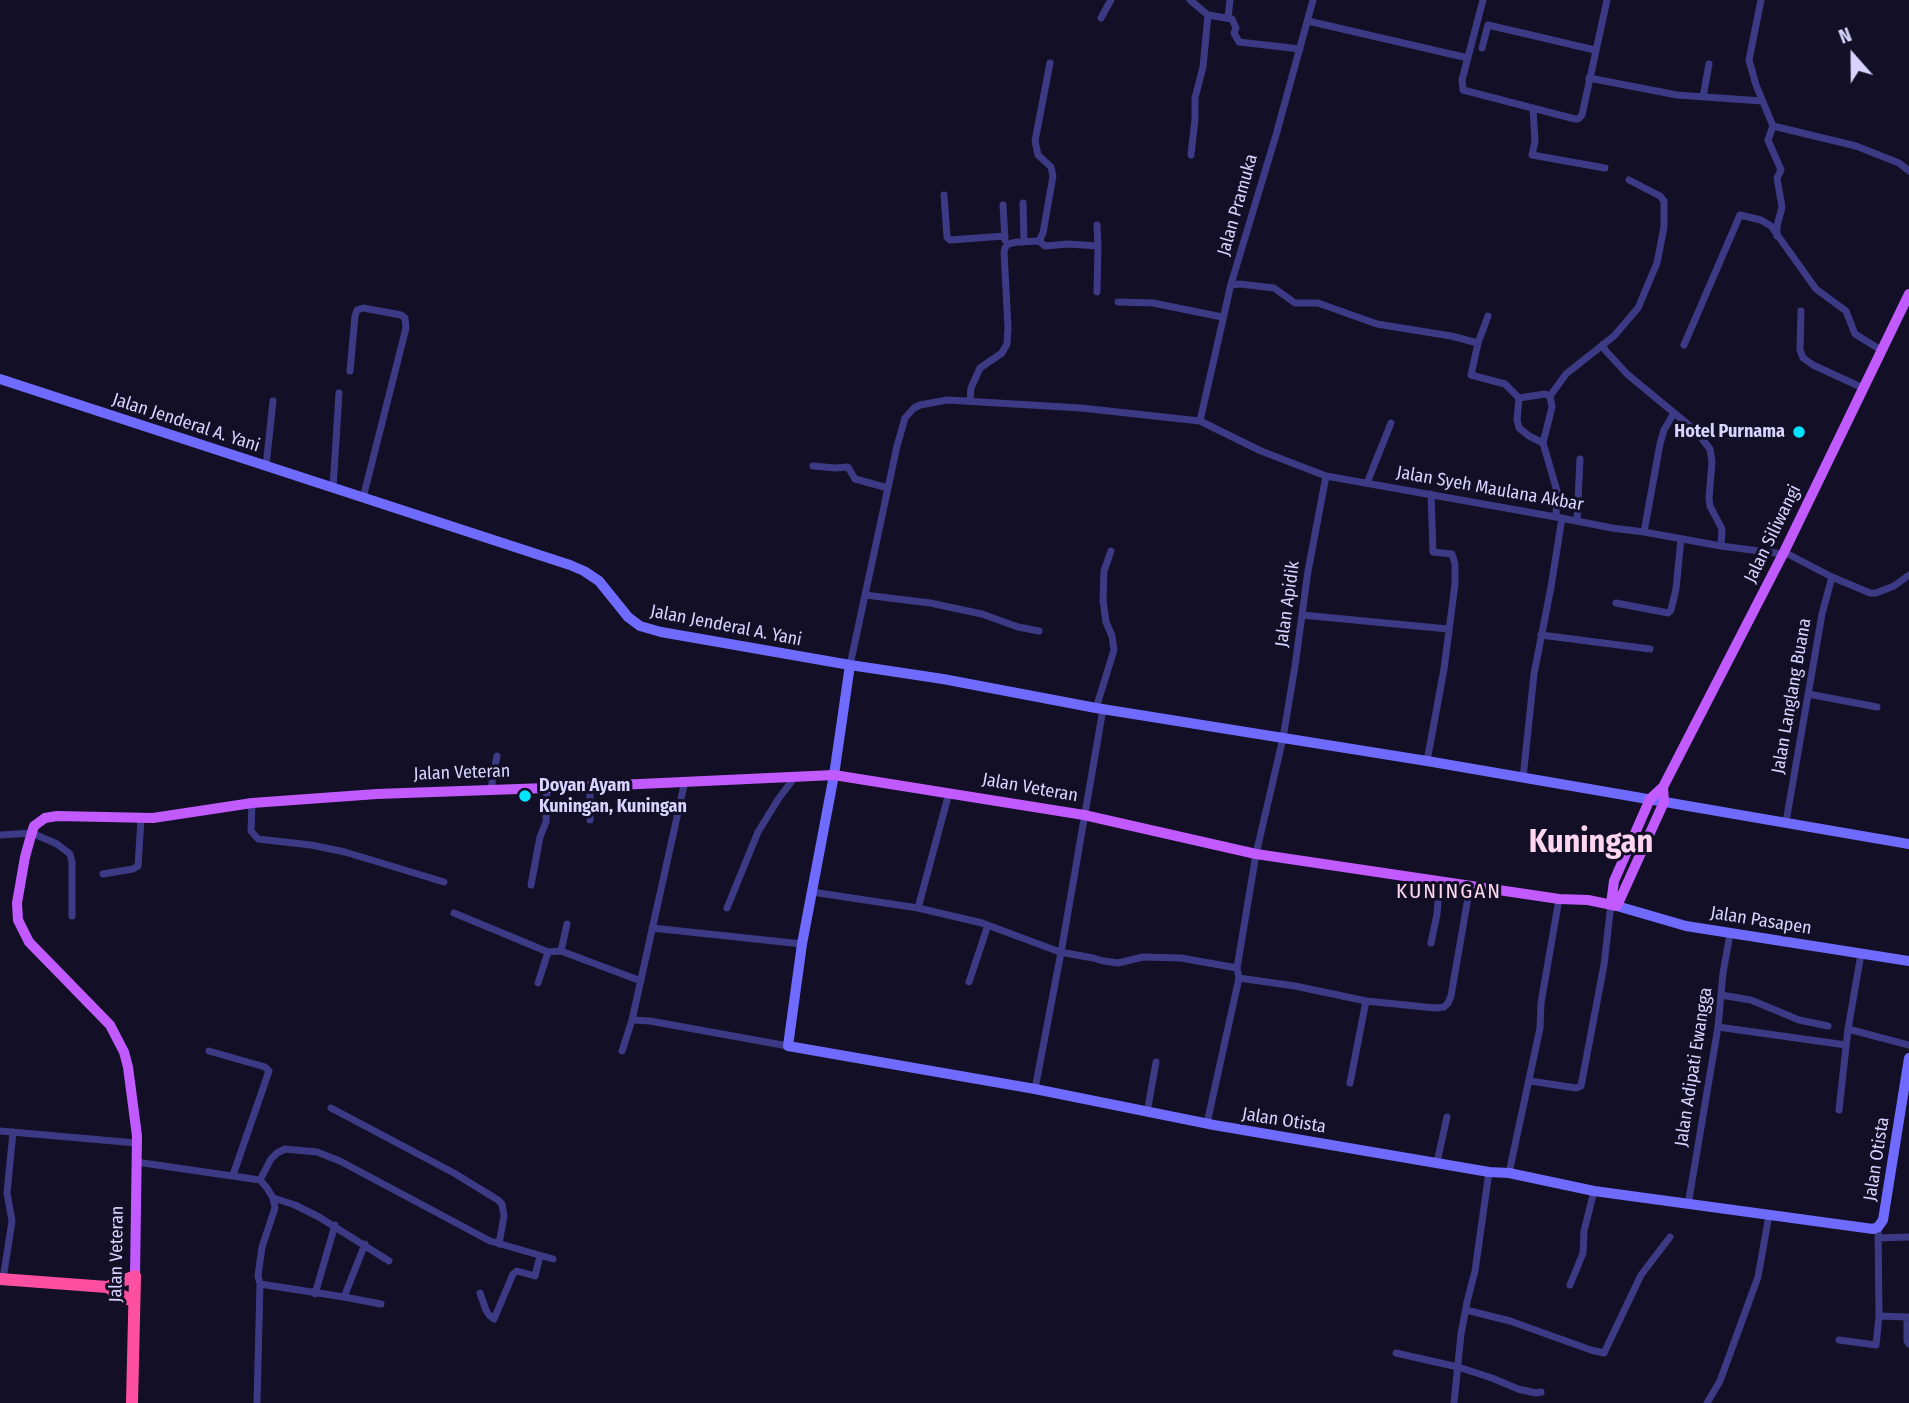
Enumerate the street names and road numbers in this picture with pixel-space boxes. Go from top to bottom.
street label: Jalan Pramuka [1213,152,1263,258]
street label: Jalan Jenderal A. Yani [109,389,263,457]
street label: Jalan Syeh Maulana Akbar [1395,462,1585,516]
street label: Jalan Siliwangi [1740,481,1806,587]
street label: Jalan Apidik [1271,559,1305,649]
street label: Jalan Jenderal A. Yani [648,601,804,651]
street label: Jalan Langlang Buana [1768,617,1816,775]
street label: Jalan Veteran [413,761,511,785]
street label: Jalan Veteran [980,769,1080,807]
street label: Jalan Pasapen [1709,902,1813,940]
street label: Jalan Adipati Ewangga [1671,986,1717,1148]
street label: Jalan Otista [1240,1104,1328,1138]
street label: Jalan Otista [1860,1115,1894,1203]
street label: Jalan Veteran [105,1205,129,1303]

